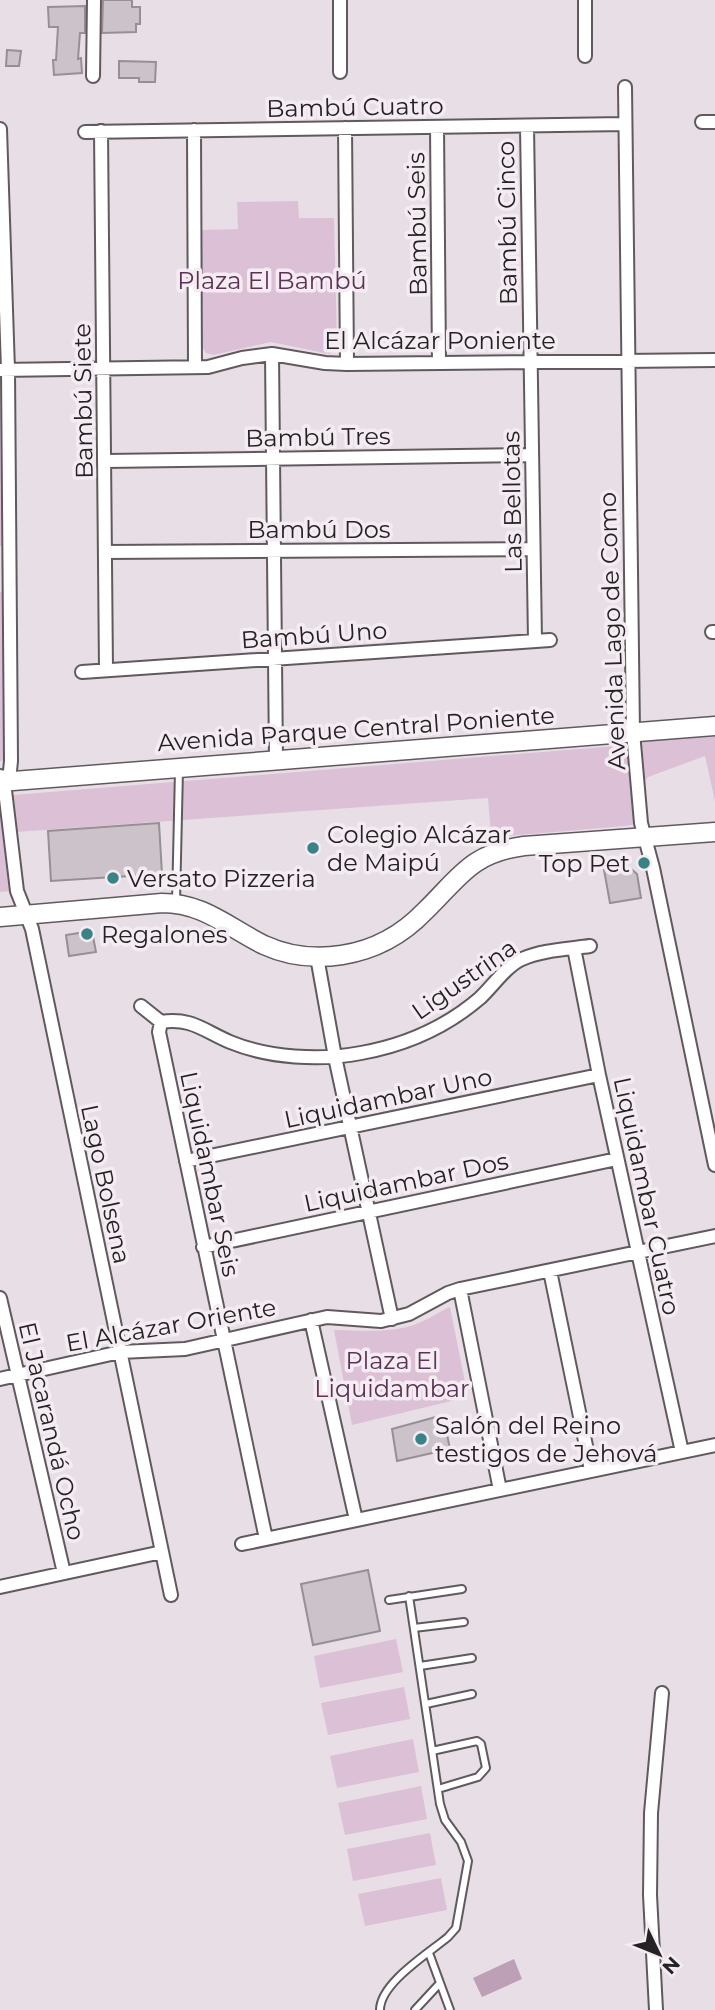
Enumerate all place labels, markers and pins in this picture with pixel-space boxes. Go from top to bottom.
place label: Colegio Alcázar de Maipú [327,820,511,877]
marker: Colegio Alcázar de Maipú [305,840,321,856]
place label: Top Pet [539,849,630,878]
marker: Top Pet [636,855,652,871]
place label: Versato Pizzeria [127,864,316,893]
marker: Versato Pizzeria [105,870,121,886]
place label: Regalones [101,920,227,949]
marker: Regalones [79,926,95,942]
place label: Salón del Reino testigos de Jehová [435,1411,657,1468]
marker: Salón del Reino testigos de Jehová [413,1431,429,1447]

